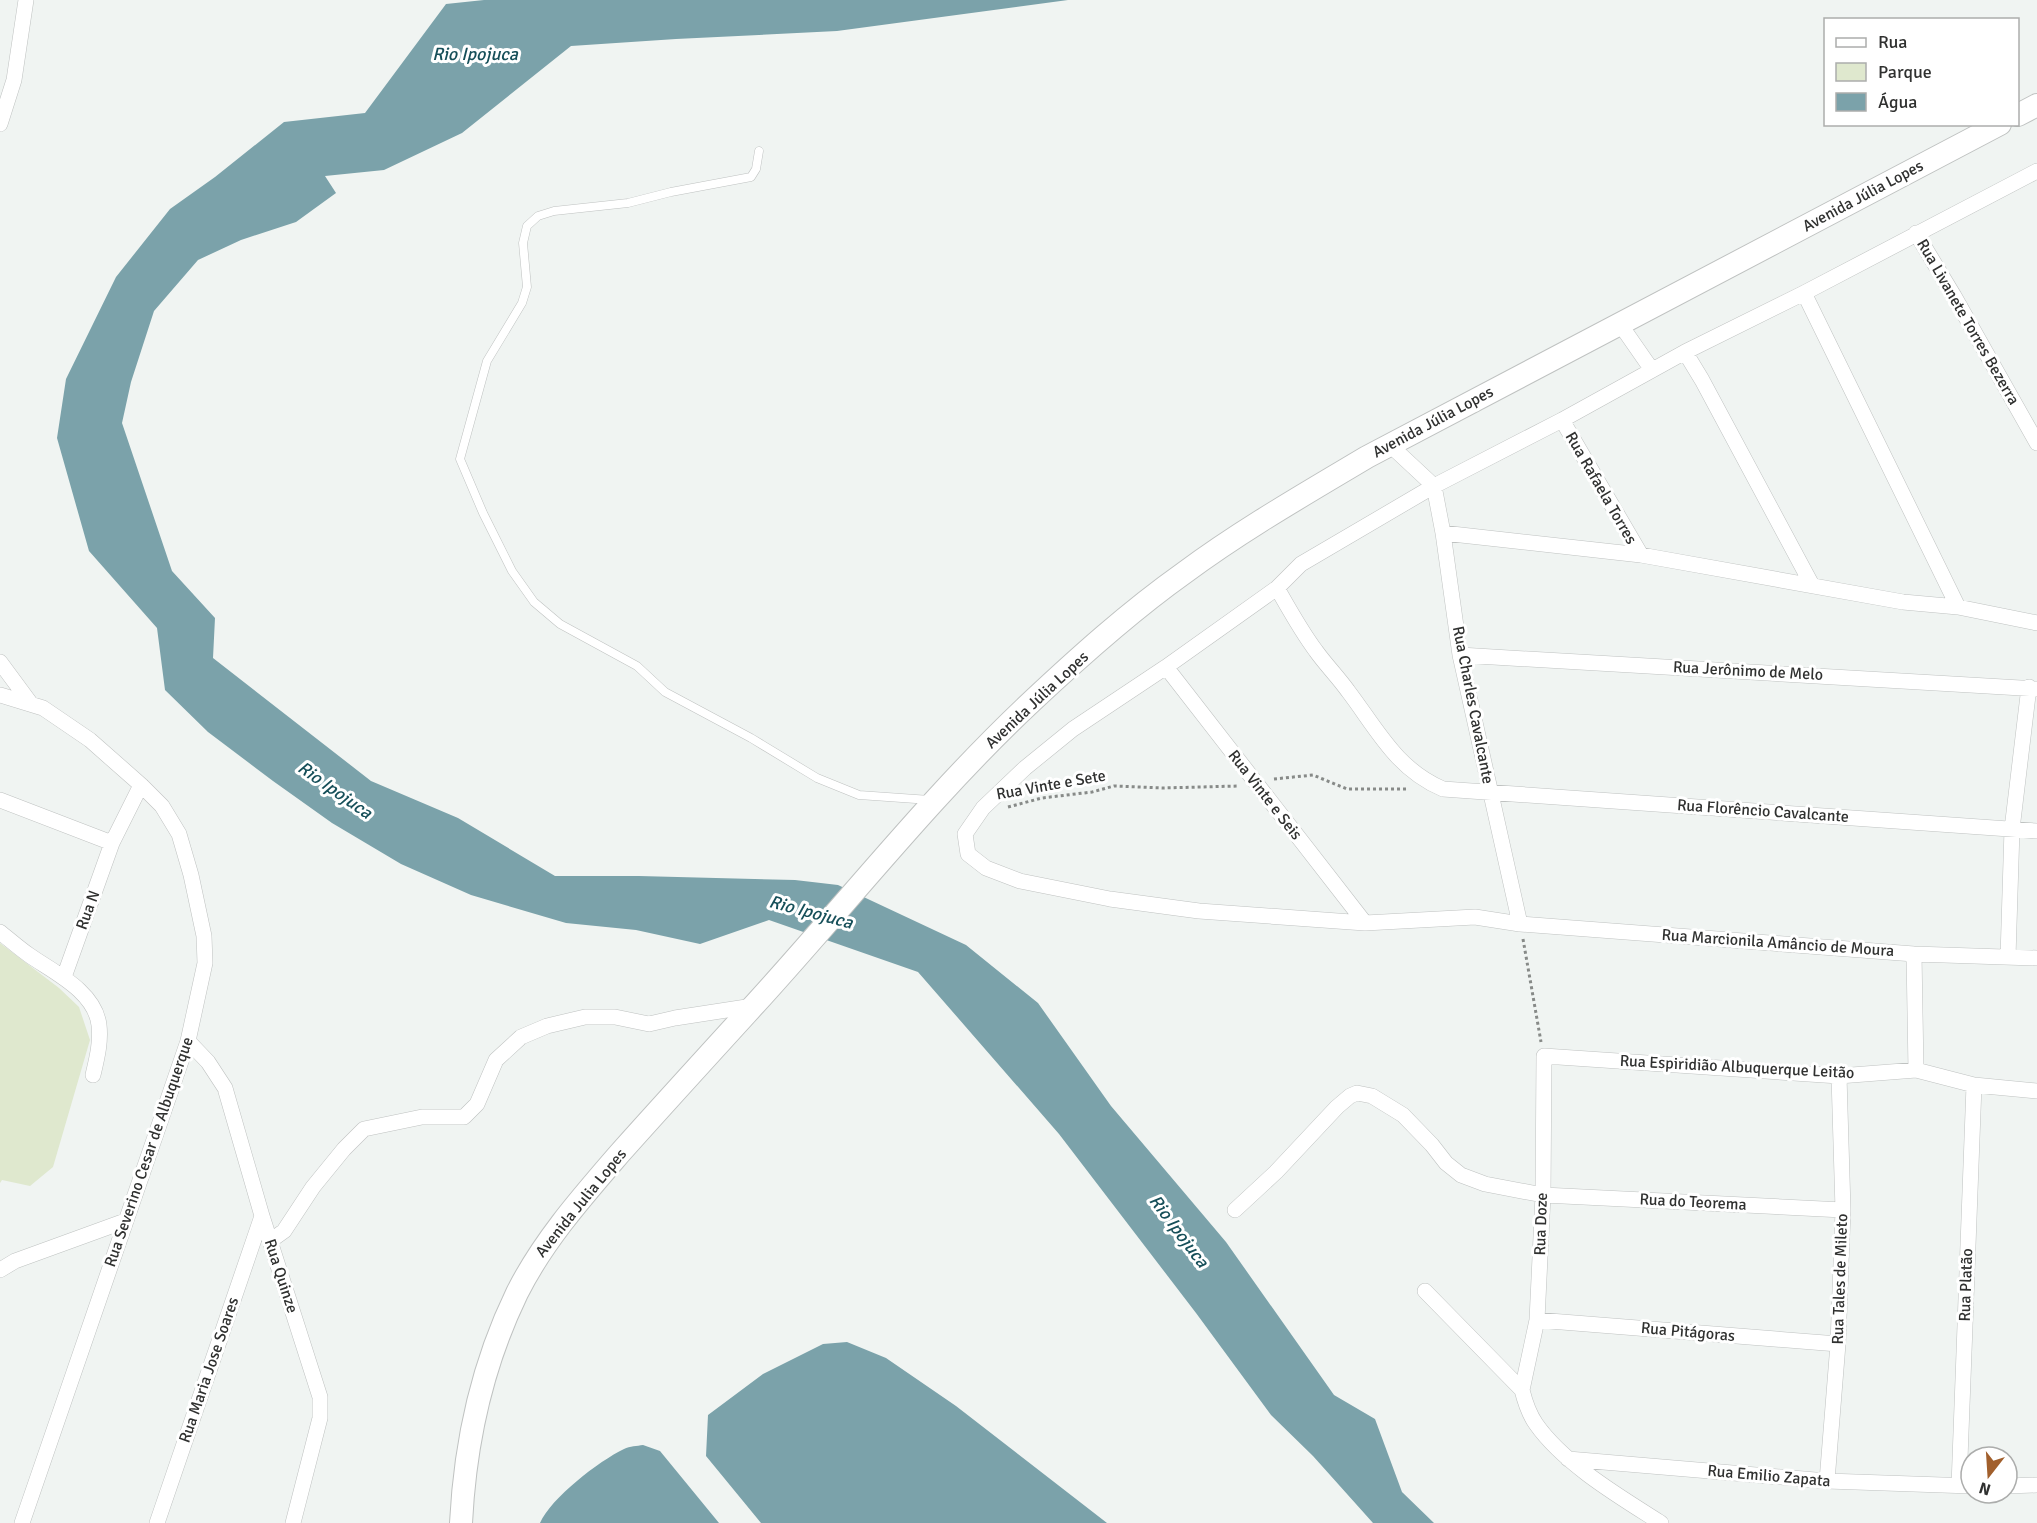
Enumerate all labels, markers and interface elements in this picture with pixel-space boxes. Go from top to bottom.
legend [1824,18,2019,126]
text: Rua [1878,31,1907,53]
water label: Rio Ipojuca [432,43,519,65]
text: Parque [1878,61,1932,83]
text: Água [1878,91,1917,113]
street label: Avenida Júlia Lopes [1799,156,1927,236]
street label: Rua Livanete Torres Bezerra [1912,236,2024,408]
street label: Avenida Júlia Lopes [1369,382,1497,462]
street label: Rua Rafaela Torres [1561,428,1641,548]
street label: Rua Charles Cavalcante [1448,624,1498,786]
street label: Avenida Júlia Lopes [981,647,1093,753]
street label: Rua Jerônimo de Melo [1672,657,1824,685]
street label: Rua Vinte e Seis [1224,746,1306,844]
water label: Rio Ipojuca [294,756,377,824]
street label: Rua Vinte e Sete [995,766,1107,804]
street label: Rua Florêncio Cavalcante [1676,795,1850,827]
street label: Rua N [72,888,104,932]
water label: Rio Ipojuca [767,890,856,934]
street label: Rua Marcionila Amâncio de Moura [1661,925,1895,961]
street label: Rua Severino Cesar de Albuquerque [100,1034,198,1270]
street label: Rua Espiridião Albuquerque Leitão [1619,1051,1855,1083]
street label: Avenida Julia Lopes [531,1145,631,1261]
street label: Rua do Teorema [1639,1189,1747,1215]
water label: Rio Ipojuca [1144,1190,1214,1273]
street label: Rua Doze [1530,1192,1552,1256]
street label: Rua Tales de Mileto [1828,1213,1852,1345]
street label: Rua Quinze [260,1236,302,1316]
street label: Rua Platão [1955,1248,1977,1322]
street label: Rua Maria Jose Soares [175,1295,243,1445]
street label: Rua Pitágoras [1640,1318,1736,1346]
north arrow [1959,1445,2019,1505]
street label: Rua Emilio Zapata [1707,1461,1831,1491]
text: N [1977,1477,1993,1500]

